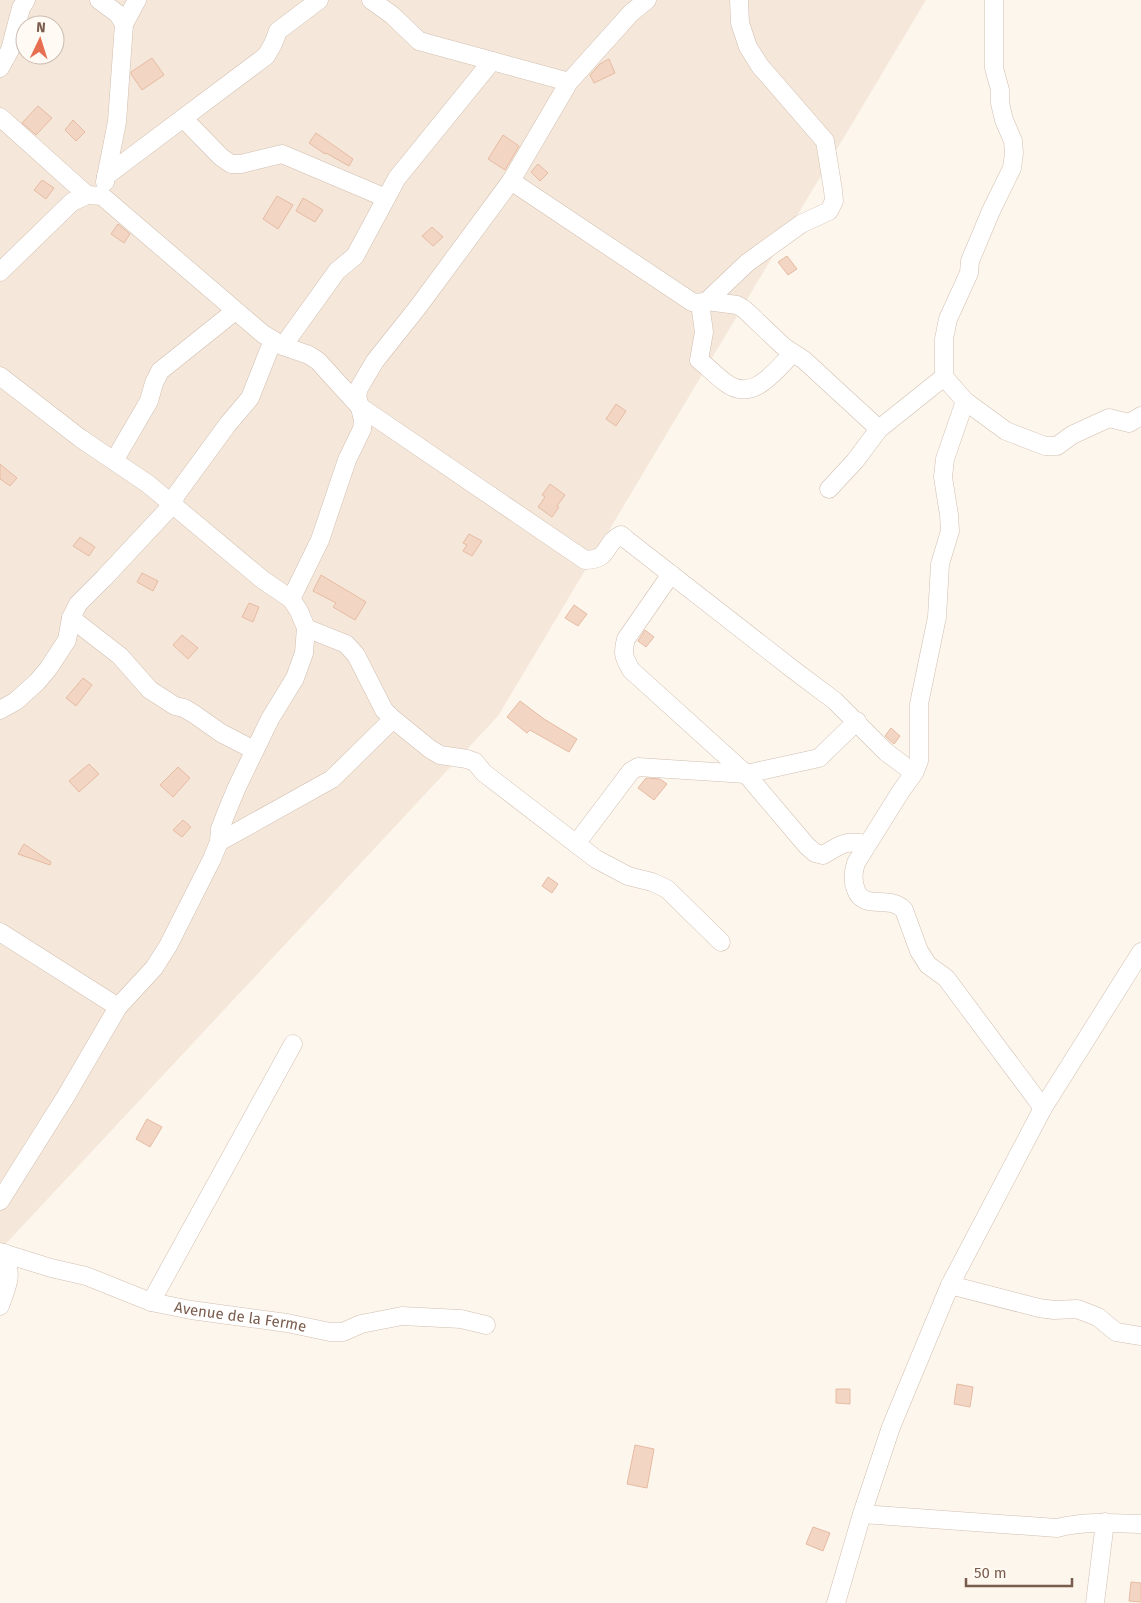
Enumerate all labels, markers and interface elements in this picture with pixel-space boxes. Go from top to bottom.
north arrow [15,15,65,65]
text: N [36,19,46,36]
street label: Avenue de la Ferme [173,1298,308,1336]
scale bar [966,1556,1072,1588]
text: 50 m [974,1564,1007,1582]

